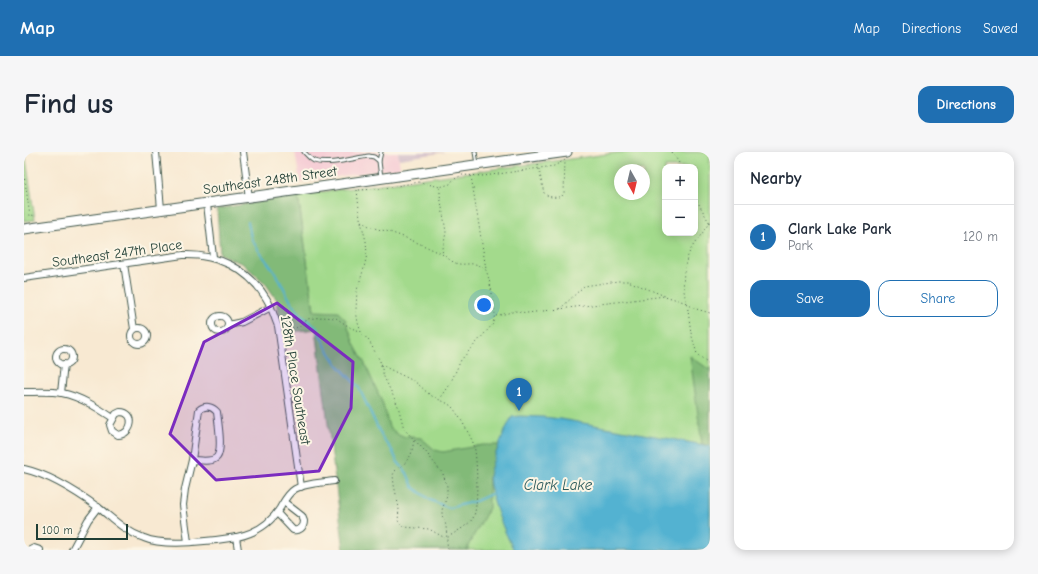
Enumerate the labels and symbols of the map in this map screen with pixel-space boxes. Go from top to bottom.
street label: Southeast 248th Street [202,163,339,198]
north arrow [614,164,650,200]
street label: Southeast 247th Place [51,236,183,271]
your location [474,295,494,315]
street label: 128th Place Southeast [277,314,314,447]
pin: 1 [506,378,532,411]
water label: Clark Lake [524,476,593,494]
scale bar [36,522,128,541]

